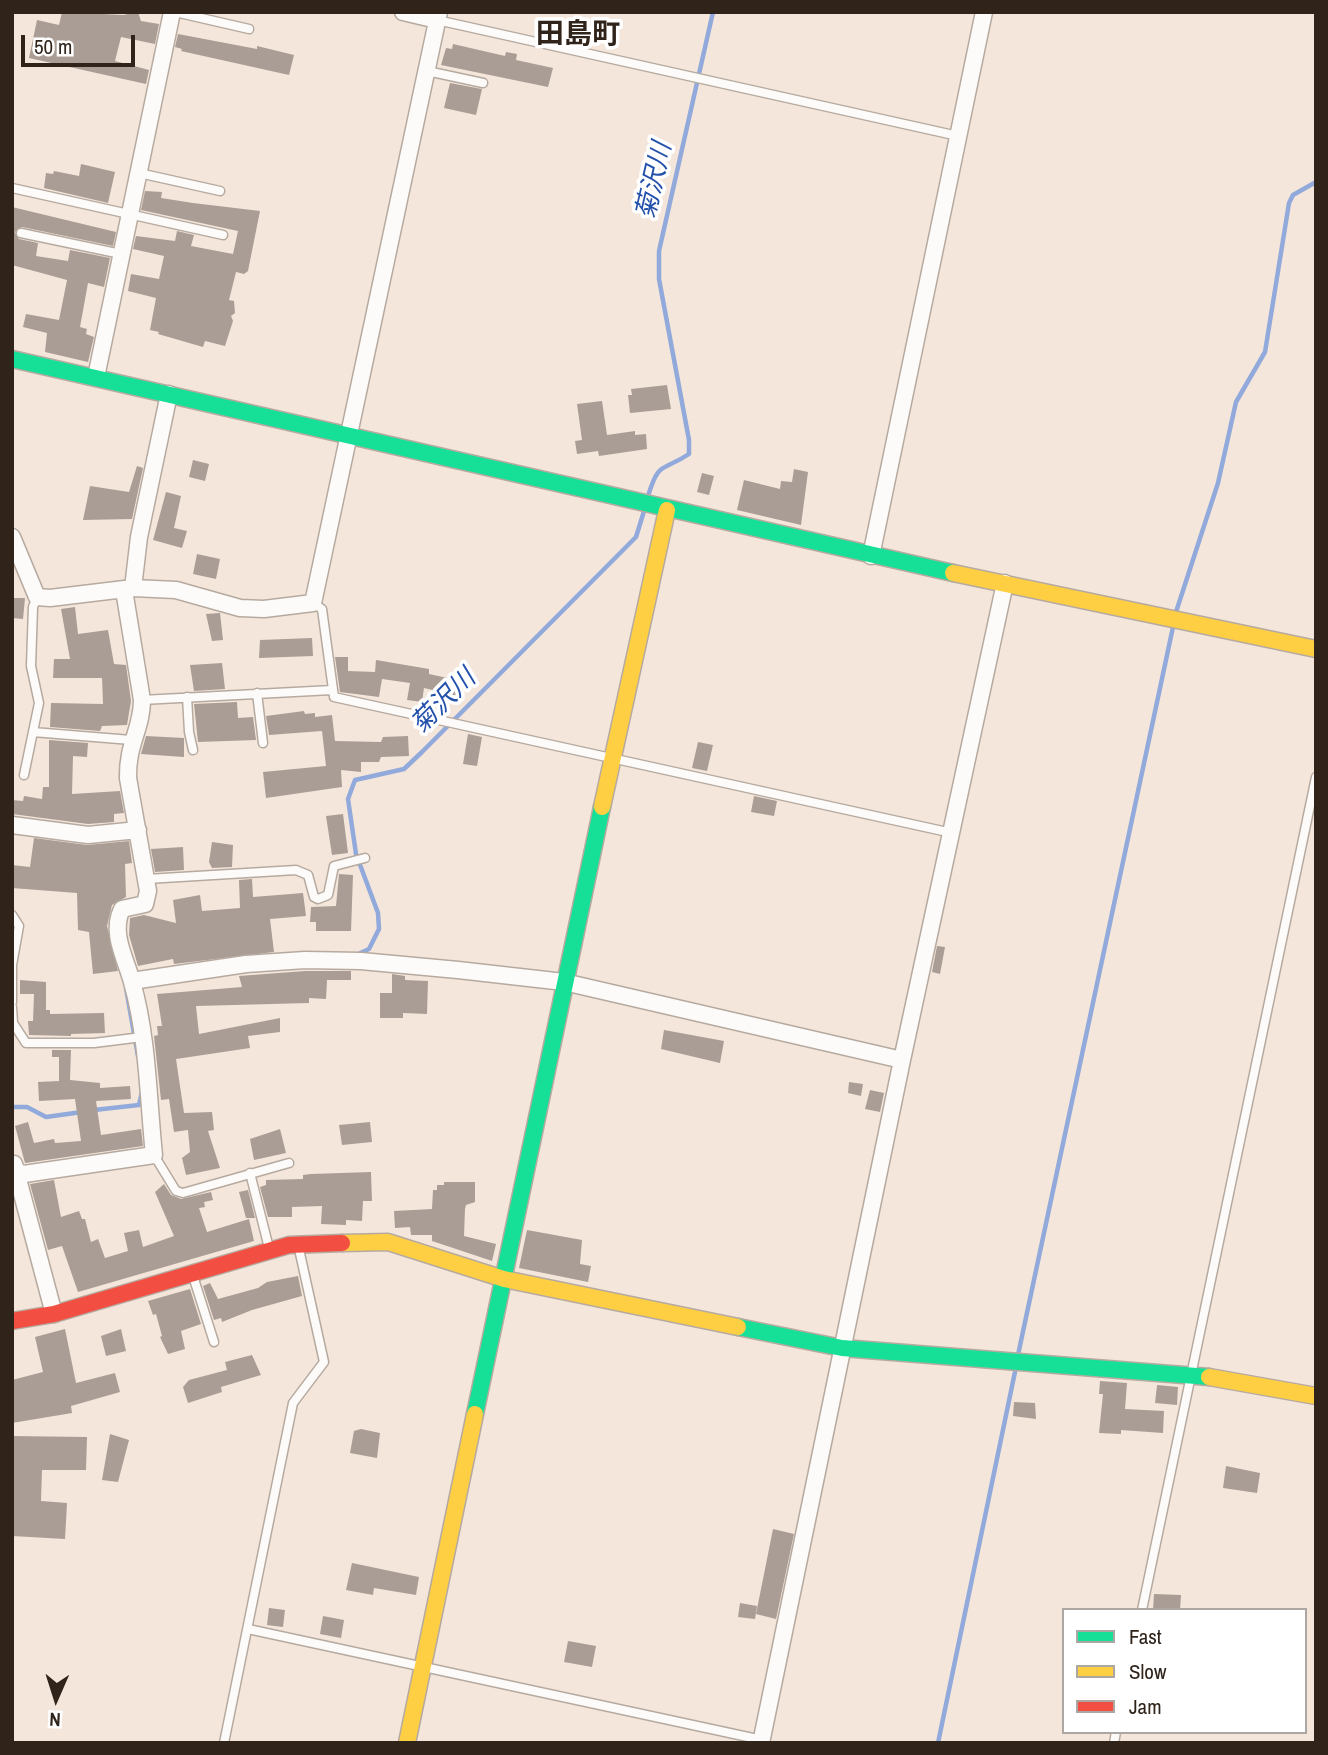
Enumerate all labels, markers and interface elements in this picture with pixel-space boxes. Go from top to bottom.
district label: 田島町 [536,18,620,52]
scale bar [24,21,138,65]
text: 50 m [34,32,72,61]
water label: 菊沢川 [631,139,679,223]
water label: 菊沢川 [405,663,483,741]
legend [1062,1608,1307,1734]
text: Fast [1129,1622,1162,1651]
text: Slow [1129,1657,1166,1686]
north arrow [21,1664,91,1734]
text: Jam [1129,1692,1162,1721]
text: N [49,1707,61,1733]

